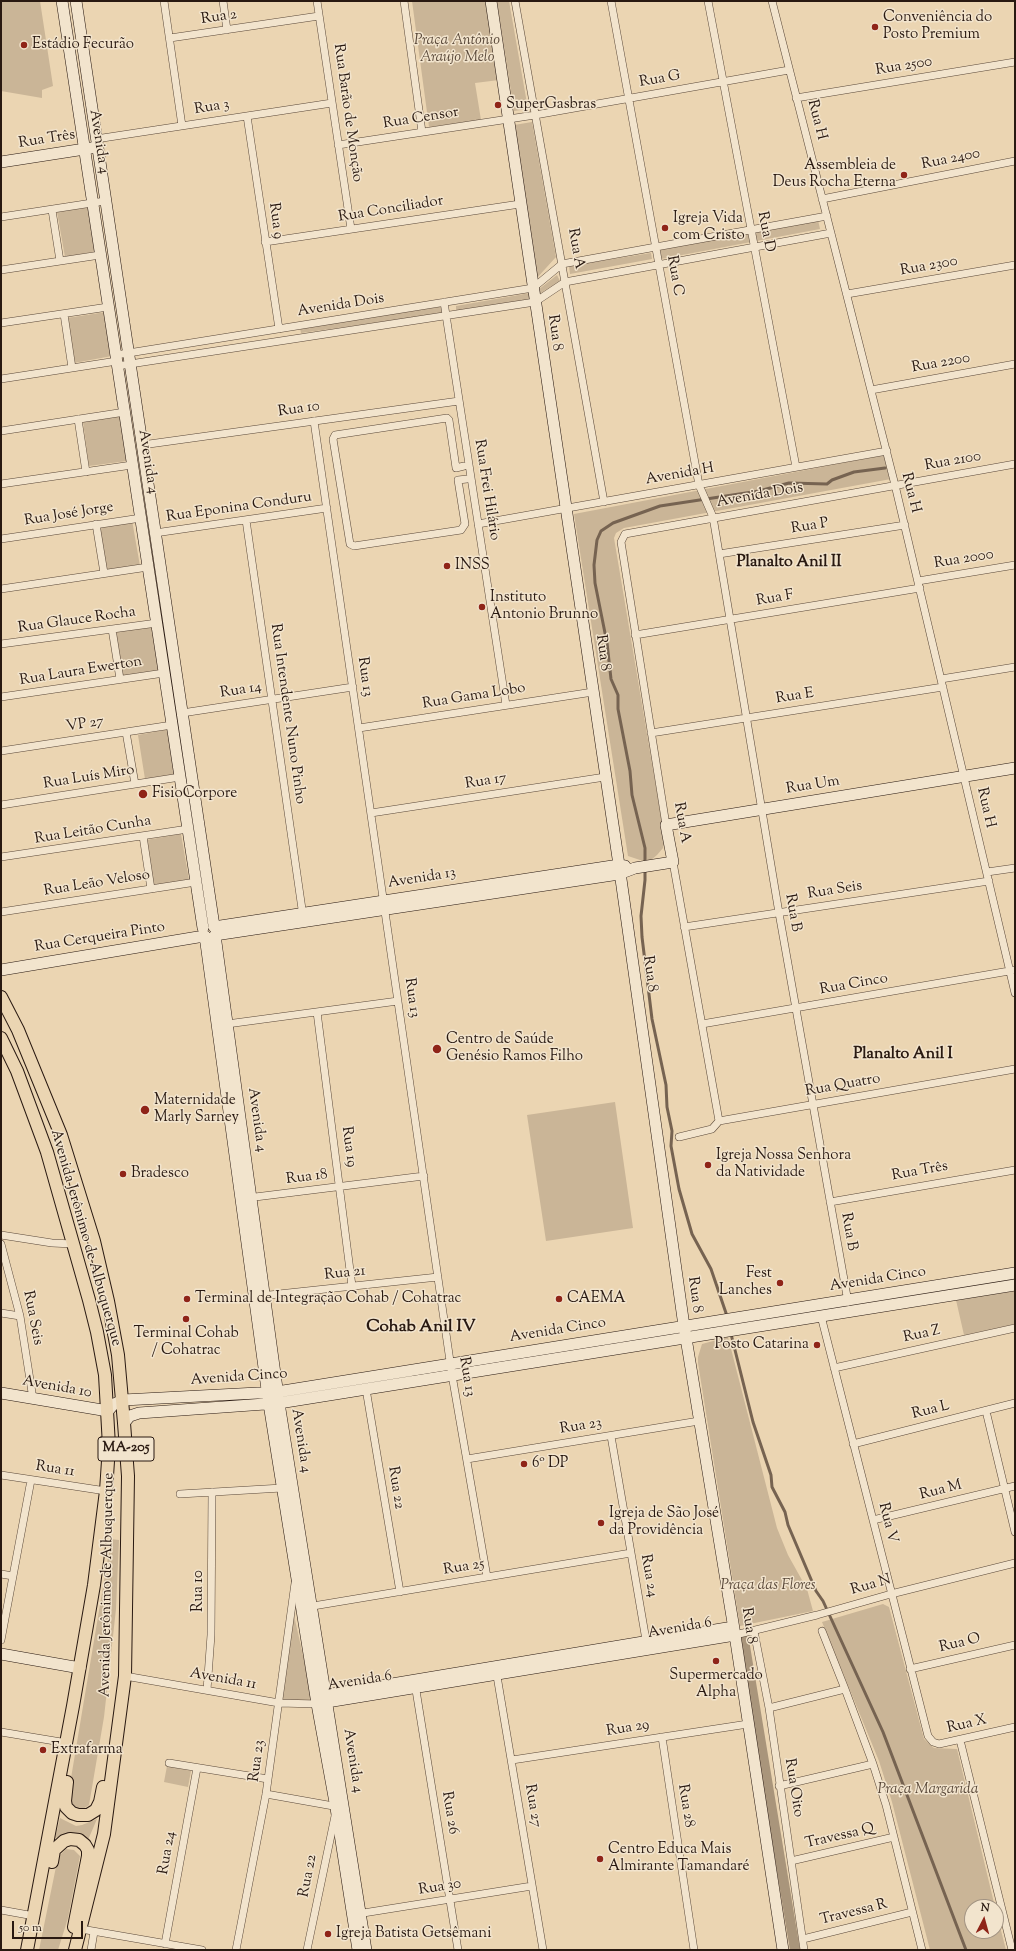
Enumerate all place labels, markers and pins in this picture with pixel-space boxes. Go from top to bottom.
place label: Conveniência do Posto Premium [883,9,992,44]
marker: Conveniência do Posto Premium [870,22,880,32]
place label: Estádio Fecurão [32,36,134,54]
marker: Estádio Fecurão [19,40,29,50]
place label: SuperGasbras [506,96,596,114]
marker: SuperGasbras [493,100,503,110]
place label: Assembleia de Deus Rocha Eterna [773,157,896,192]
marker: Assembleia de Deus Rocha Eterna [899,170,909,180]
place label: Igreja Vida com Cristo [673,210,745,245]
marker: Igreja Vida com Cristo [660,223,670,233]
place label: INSS [455,557,490,575]
marker: INSS [442,561,452,571]
place label: Instituto Antonio Brunno [490,589,598,624]
marker: Instituto Antonio Brunno [477,602,487,612]
place label: FisioCorpore [152,785,237,803]
marker: FisioCorpore [137,788,149,800]
place label: Centro de Saúde Genésio Ramos Filho [446,1031,583,1066]
marker: Centro de Saúde Genésio Ramos Filho [431,1043,443,1055]
place label: Maternidade Marly Sarney [154,1092,239,1127]
marker: Maternidade Marly Sarney [139,1104,151,1116]
place label: Igreja Nossa Senhora da Natividade [716,1147,851,1182]
marker: Igreja Nossa Senhora da Natividade [703,1160,713,1170]
place label: Bradesco [131,1165,189,1183]
marker: Bradesco [118,1169,128,1179]
place label: Fest Lanches [719,1265,772,1300]
marker: Fest Lanches [775,1278,785,1288]
place label: Terminal de Integração Cohab / Cohatrac [195,1290,461,1308]
place label: CAEMA [567,1290,626,1308]
marker: Terminal de Integração Cohab / Cohatrac [182,1294,192,1304]
marker: CAEMA [554,1294,564,1304]
marker: Terminal Cohab / Cohatrac [181,1314,191,1324]
place label: Terminal Cohab / Cohatrac [133,1325,239,1360]
place label: Posto Catarina [714,1336,809,1354]
marker: Posto Catarina [812,1340,822,1350]
place label: 6º DP [532,1455,568,1473]
marker: 6º DP [519,1459,529,1469]
place label: Igreja de São José da Providência [609,1505,719,1540]
marker: Igreja de São José da Providência [596,1518,606,1528]
marker: Supermercado Alpha [711,1656,721,1666]
place label: Supermercado Alpha [669,1667,763,1702]
place label: Extrafarma [51,1741,123,1759]
marker: Extrafarma [38,1745,48,1755]
place label: Centro Educa Mais Almirante Tamandaré [608,1841,749,1876]
marker: Centro Educa Mais Almirante Tamandaré [595,1854,605,1864]
place label: Igreja Batista Getsêmani [336,1925,491,1943]
marker: Igreja Batista Getsêmani [323,1929,333,1939]

